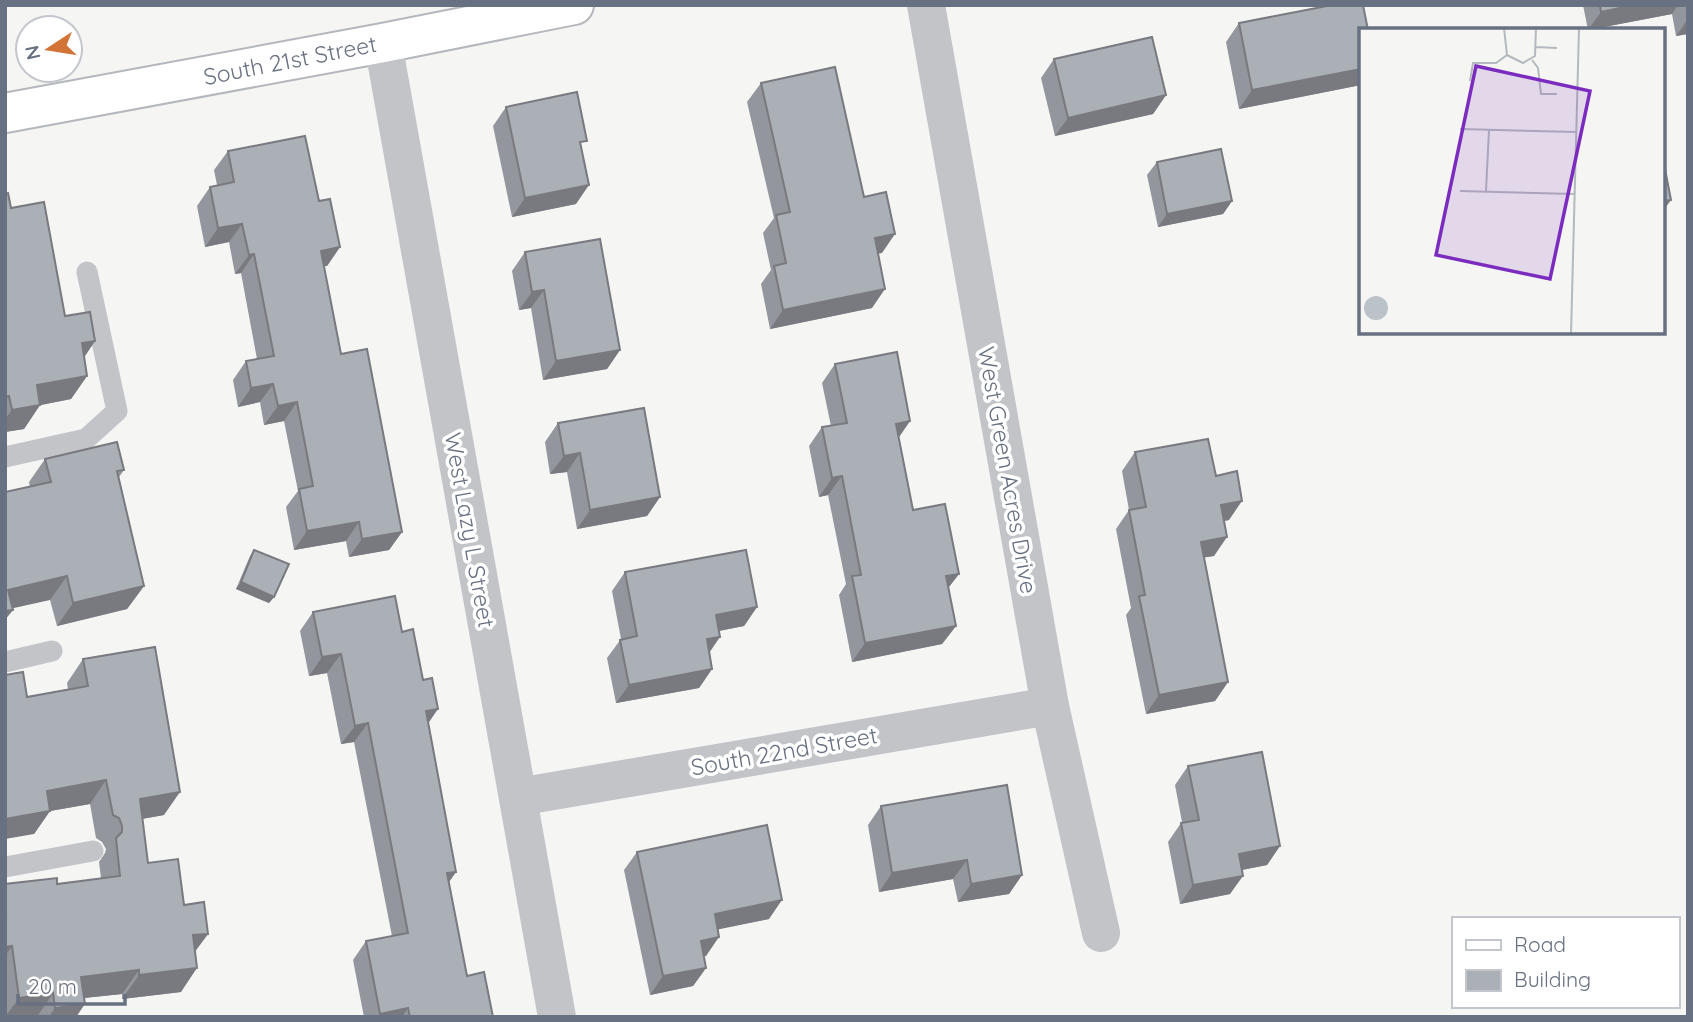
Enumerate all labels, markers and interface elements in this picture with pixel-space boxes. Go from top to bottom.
north arrow [14,14,84,84]
inset map [1359,28,1665,334]
street label: South 21st Street [201,29,379,91]
text: N [19,43,46,62]
street label: West Green Acres Drive [972,344,1044,596]
street label: West Lazy L Street [439,430,501,630]
street label: South 22nd Street [688,720,880,782]
legend [1452,917,1679,1008]
text: Road [1514,931,1566,957]
scale bar [18,962,124,1006]
text: Building [1514,966,1591,992]
text: 20 m [28,973,77,999]

